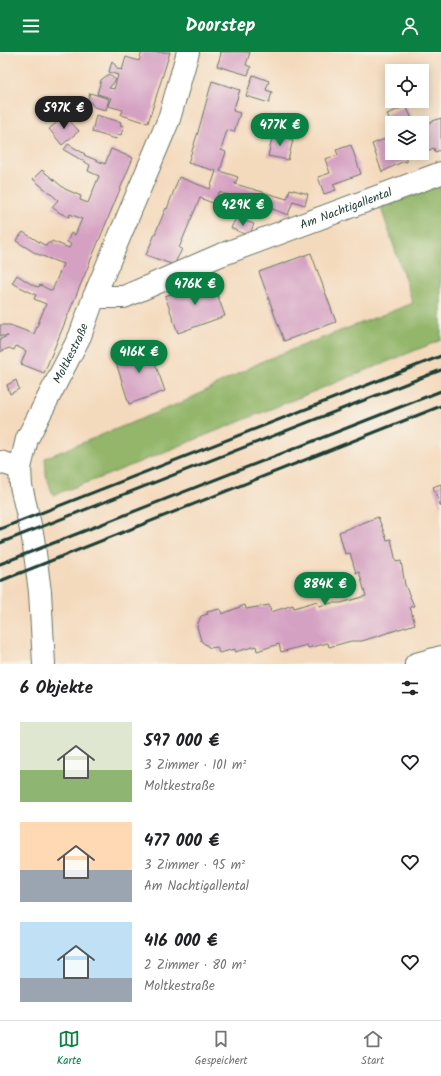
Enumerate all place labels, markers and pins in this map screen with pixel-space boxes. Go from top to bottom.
pin: 597K € [31,96,97,130]
pin: 477K € [247,113,313,147]
pin: 429K € [210,193,276,227]
pin: 476K € [162,272,228,306]
pin: 416K € [106,340,172,374]
pin: 884K € [292,572,358,606]

